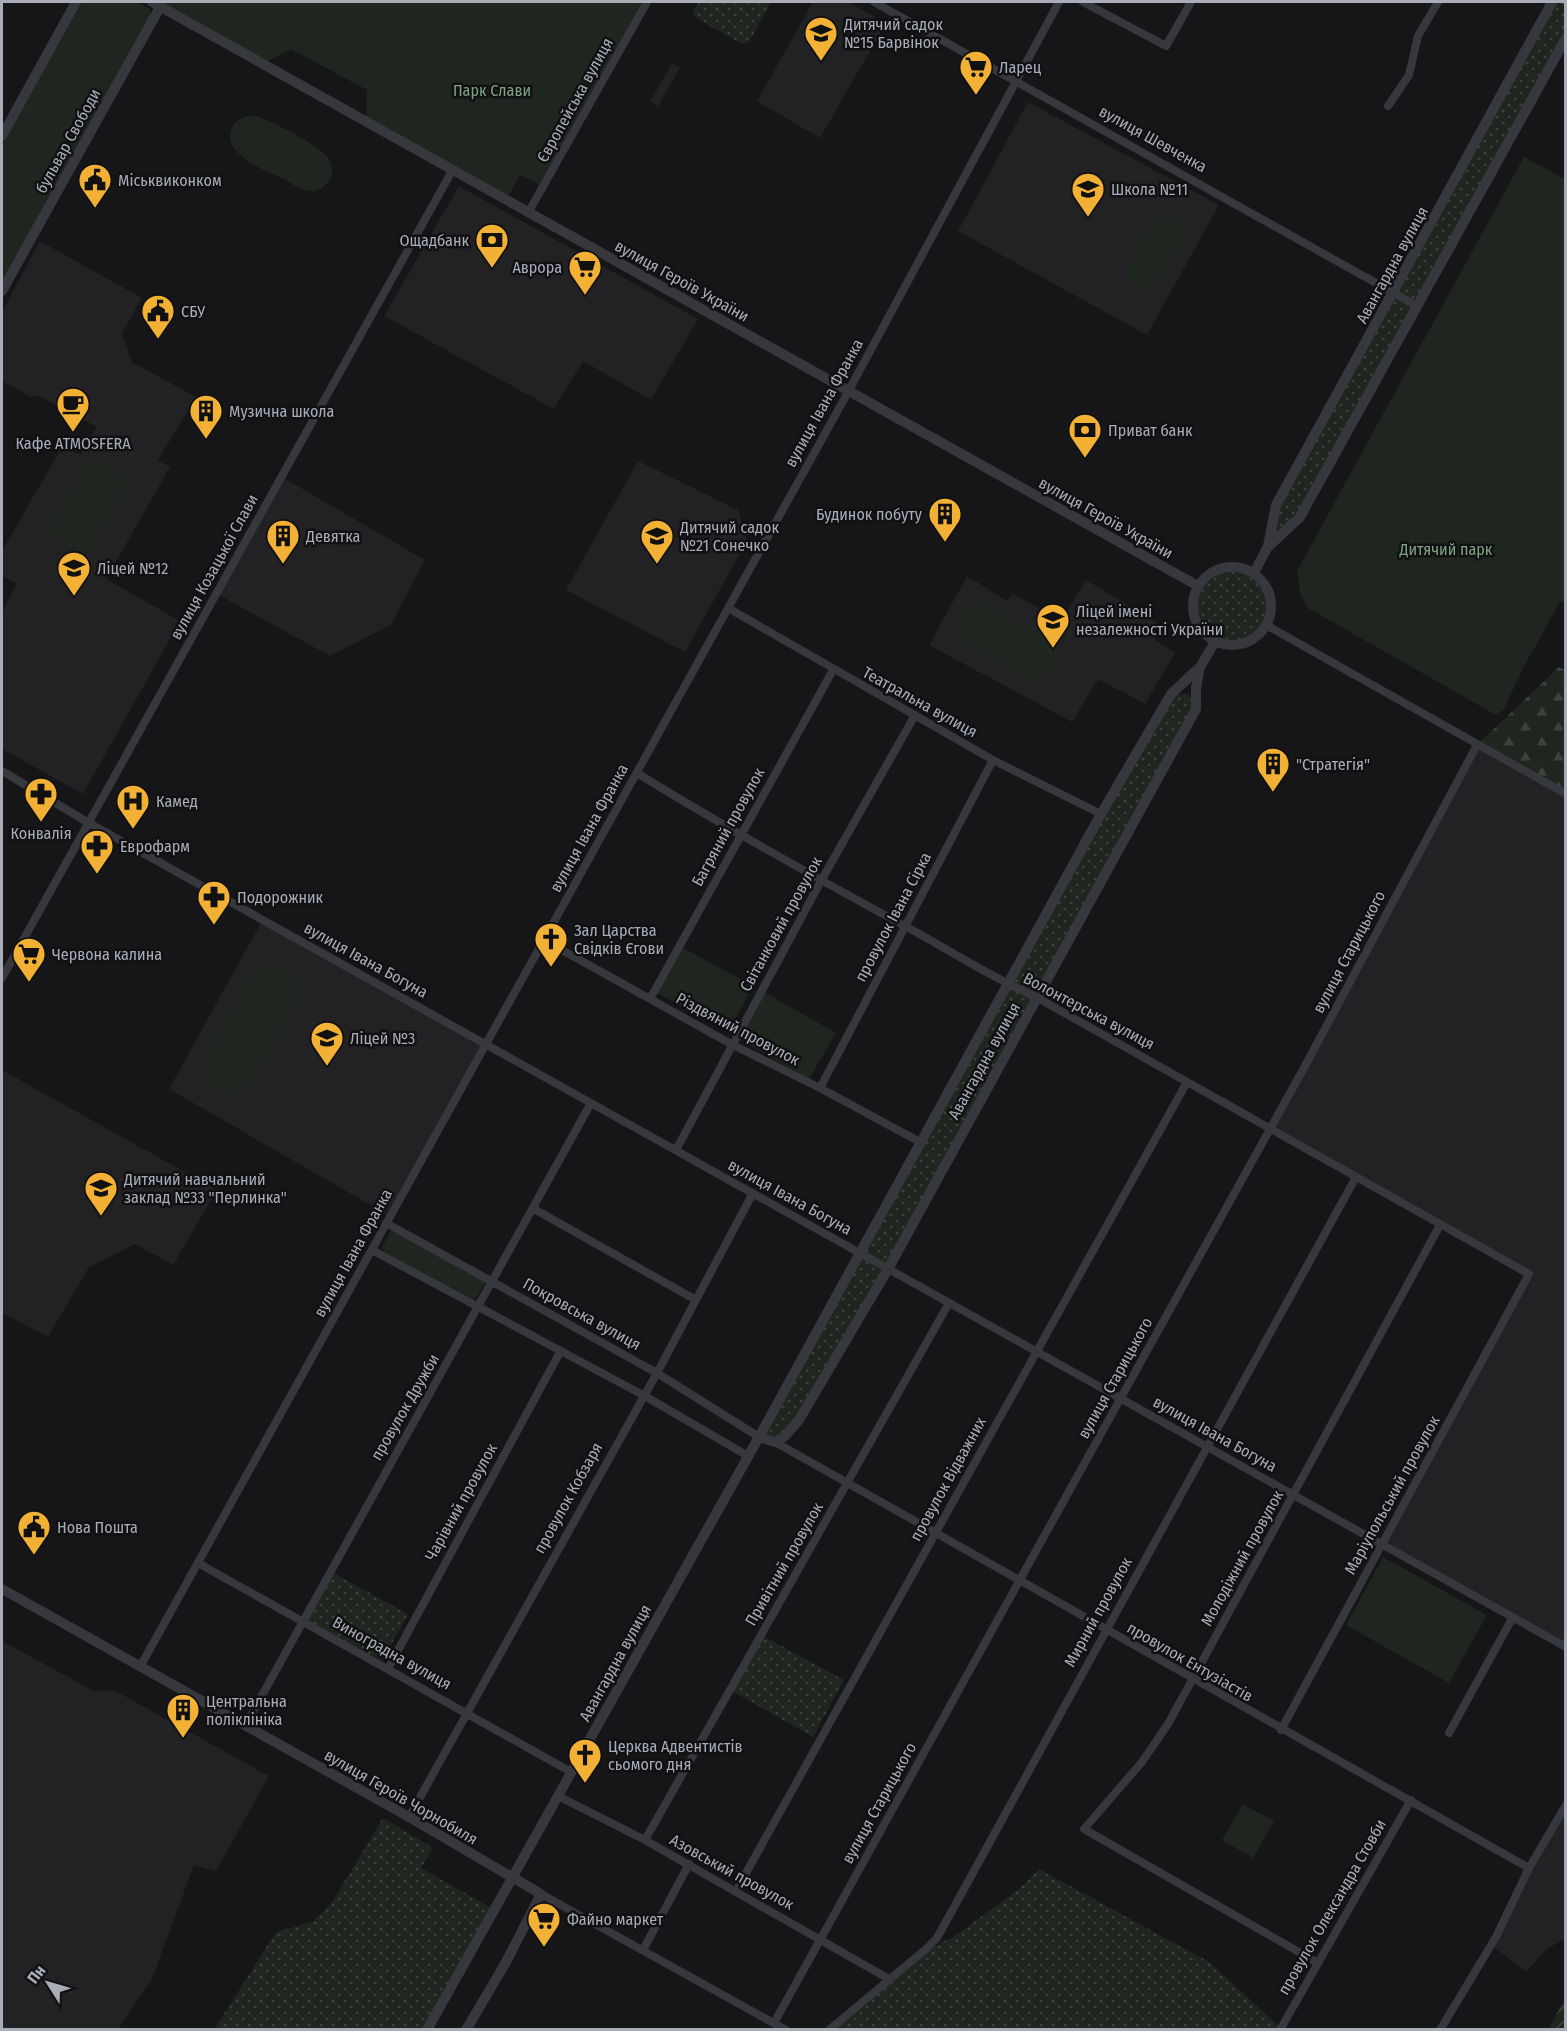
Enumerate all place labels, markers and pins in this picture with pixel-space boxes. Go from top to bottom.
school or university icon: Дитячий садок №15 Барвінок [803,15,839,62]
place label: Дитячий садок №15 Барвінок [843,15,943,52]
supermarket icon: Ларец [958,49,994,96]
place label: Ларец [999,58,1042,77]
public building icon: Міськвиконком [77,162,113,209]
place label: Міськвиконком [118,171,222,190]
school or university icon: Школа №11 [1070,171,1106,218]
place label: Школа №11 [1111,180,1188,199]
bank icon: Ощадбанк [474,222,510,269]
place label: Ощадбанк [399,231,469,250]
supermarket icon: Аврора [567,249,603,296]
place label: Аврора [512,258,562,277]
public building icon: СБУ [140,293,176,340]
place label: СБУ [181,302,205,321]
cafe icon: Кафе ATMOSFERA [55,386,91,433]
building icon: Музична школа [188,393,224,440]
place label: Музична школа [229,402,334,421]
bank icon: Приват банк [1067,412,1103,459]
place label: Приват банк [1108,421,1193,440]
place label: Кафе ATMOSFERA [15,434,131,453]
building icon: Будинок побуту [927,496,963,543]
place label: Будинок побуту [816,505,923,524]
building icon: Девятка [265,518,301,565]
school or university icon: Дитячий садок №21 Сонечко [639,518,675,565]
place label: Дитячий садок №21 Сонечко [679,518,779,555]
place label: Девятка [305,527,361,546]
school or university icon: Ліцей №12 [56,550,92,597]
place label: Ліцей №12 [97,559,168,578]
school or university icon: Ліцей імені незалежності України [1035,602,1071,649]
place label: Ліцей імені незалежності України [1076,602,1223,639]
building icon: "Стратегія" [1255,746,1291,793]
place label: "Стратегія" [1296,755,1370,774]
pharmacy icon: Конвалія [23,776,59,823]
hospital icon: Камед [115,783,151,830]
place label: Камед [156,792,198,811]
place label: Конвалія [10,824,72,843]
pharmacy icon: Еврофарм [79,828,115,875]
place label: Еврофарм [120,837,190,856]
pharmacy icon: Подорожник [196,879,232,926]
place label: Подорожник [237,888,323,907]
church icon: Зал Царства Свідків Єгови [533,921,569,968]
place label: Зал Царства Свідків Єгови [574,921,664,958]
supermarket icon: Червона калина [11,936,47,983]
place label: Червона калина [52,945,162,964]
school or university icon: Ліцей №3 [309,1020,345,1067]
place label: Ліцей №3 [350,1029,415,1048]
school or university icon: Дитячий навчальний заклад №33 "Перлинка" [83,1170,119,1217]
place label: Дитячий навчальний заклад №33 "Перлинка" [123,1170,287,1207]
public building icon: Нова Пошта [16,1509,52,1556]
place label: Нова Пошта [57,1518,138,1537]
building icon: Центральна поліклініка [165,1692,201,1739]
place label: Центральна поліклініка [206,1692,287,1729]
church icon: Церква Адвентистів сьомого дня [567,1737,603,1784]
place label: Церква Адвентистів сьомого дня [608,1737,742,1774]
supermarket icon: Файно маркет [526,1901,562,1948]
place label: Файно маркет [567,1910,664,1929]

